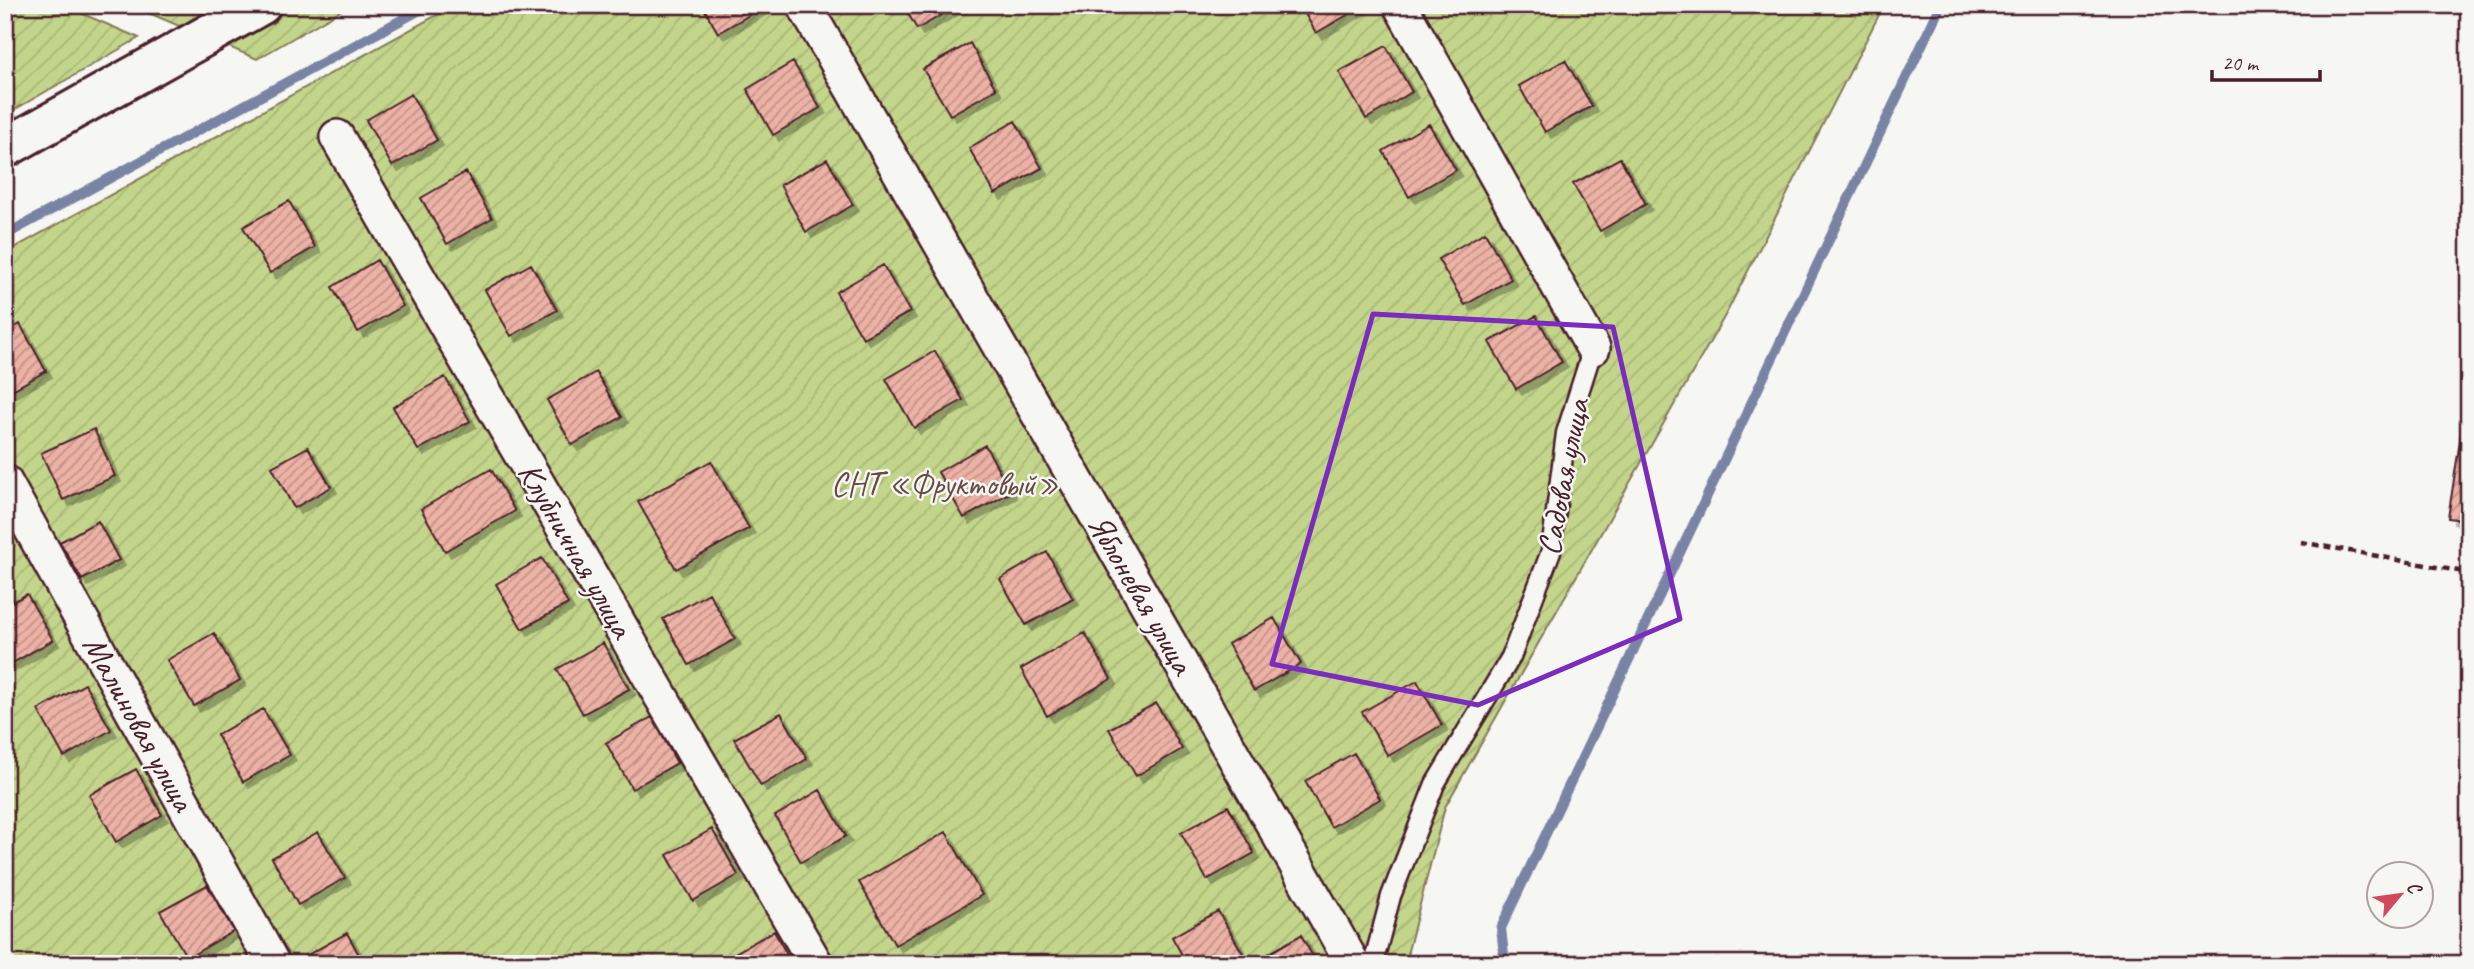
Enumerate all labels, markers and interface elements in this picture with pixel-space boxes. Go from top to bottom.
scale bar [2212,38,2320,82]
text: 20 m [2222,50,2260,76]
street label: Садовая улица [1527,393,1599,559]
street label: Клубничная улица [509,455,644,648]
park label: СНТ «Фруктовый» [831,463,1059,505]
street label: Яблоневая улица [1078,507,1205,684]
street label: Малиновая улица [74,628,205,820]
north arrow [2366,860,2436,930]
text: С [2401,877,2428,899]

